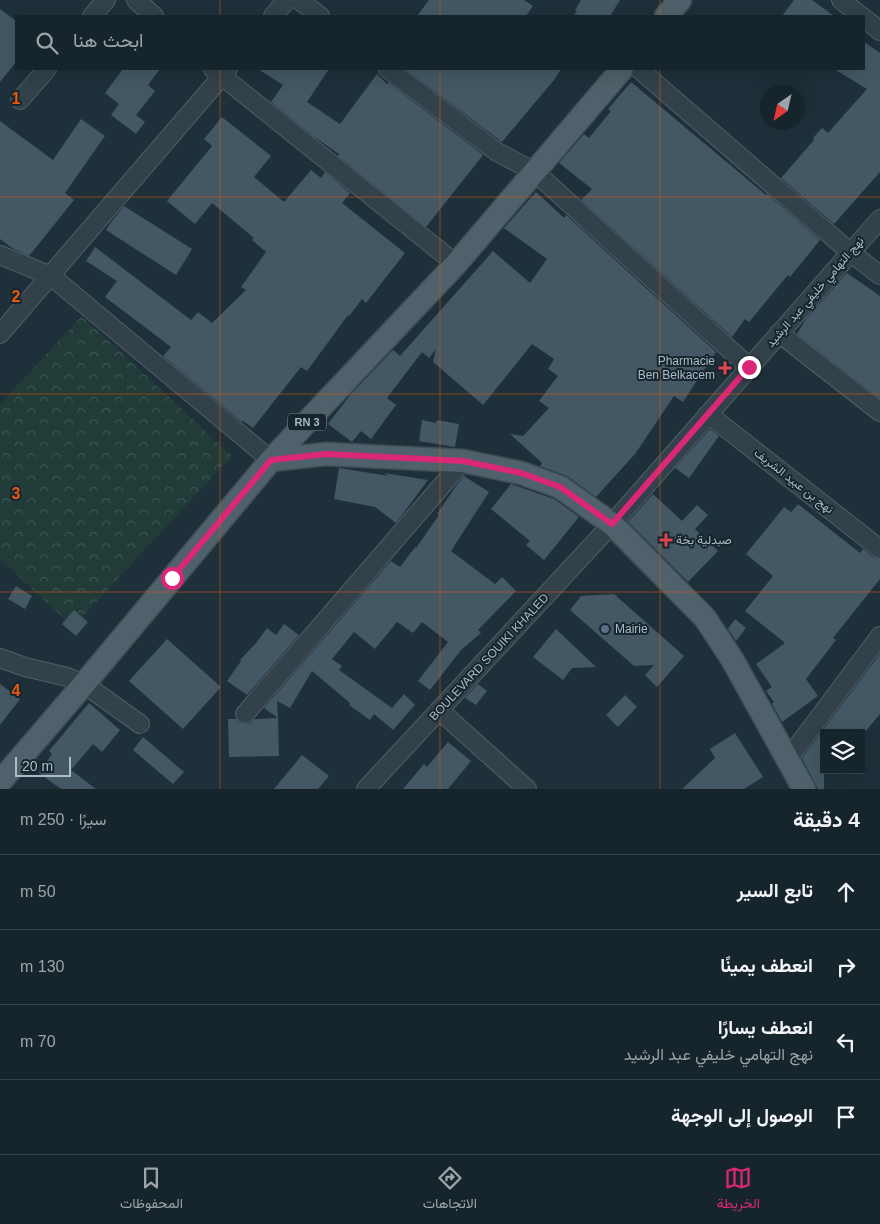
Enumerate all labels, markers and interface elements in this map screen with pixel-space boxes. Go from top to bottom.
search box [15,15,865,70]
icon: search [33,29,61,57]
text: ابحث هنا [73,30,143,51]
north arrow [760,85,805,130]
text: 1 [12,90,21,107]
street label: نهج التهامي خليفي عبد الرشيد [763,234,869,352]
text: 2 [12,288,21,305]
place label: Pharmacie Ben Belkacem [638,354,715,382]
route end [738,356,761,379]
marker: Pharmacie Ben Belkacem [719,362,731,374]
road number: RN 3 [288,414,326,431]
street label: نهج بن عبيد الشريف [750,446,836,518]
text: 3 [12,485,21,502]
place label: صبدلية بخة [676,533,732,547]
marker: صبدلية بخة [660,534,672,546]
route start [161,567,184,590]
street label: BOULEVARD SOUIKI KHALED [426,590,552,723]
place label: Mairie [615,622,648,636]
marker: Mairie [599,623,611,635]
text: 4 [12,682,21,699]
map controls [820,729,865,774]
button: layers [820,729,865,774]
scale bar [15,754,71,777]
text: 20 m [22,758,53,774]
text: 4 دقيقة [793,808,860,831]
text: سيرًا · 250 m [20,811,106,828]
icon: ahead [832,878,860,906]
text: تابع السير [737,880,813,901]
text: 50 m [20,883,56,900]
icon: right [832,953,860,981]
text: انعطف يمينًا [720,955,813,976]
text: 130 m [20,958,64,975]
text: انعطف يسارًا [718,1017,813,1038]
icon: left [832,1028,860,1056]
text: 70 m [20,1033,56,1050]
text: نهج التهامي خليفي عبد الرشيد [624,1046,813,1063]
icon: arrive [832,1103,860,1131]
text: الوصول إلى الوجهة [671,1105,813,1126]
tab: المحفوظات [120,1164,183,1216]
tab: الاتجاهات [423,1164,477,1216]
tab: الخريطة [717,1164,760,1216]

